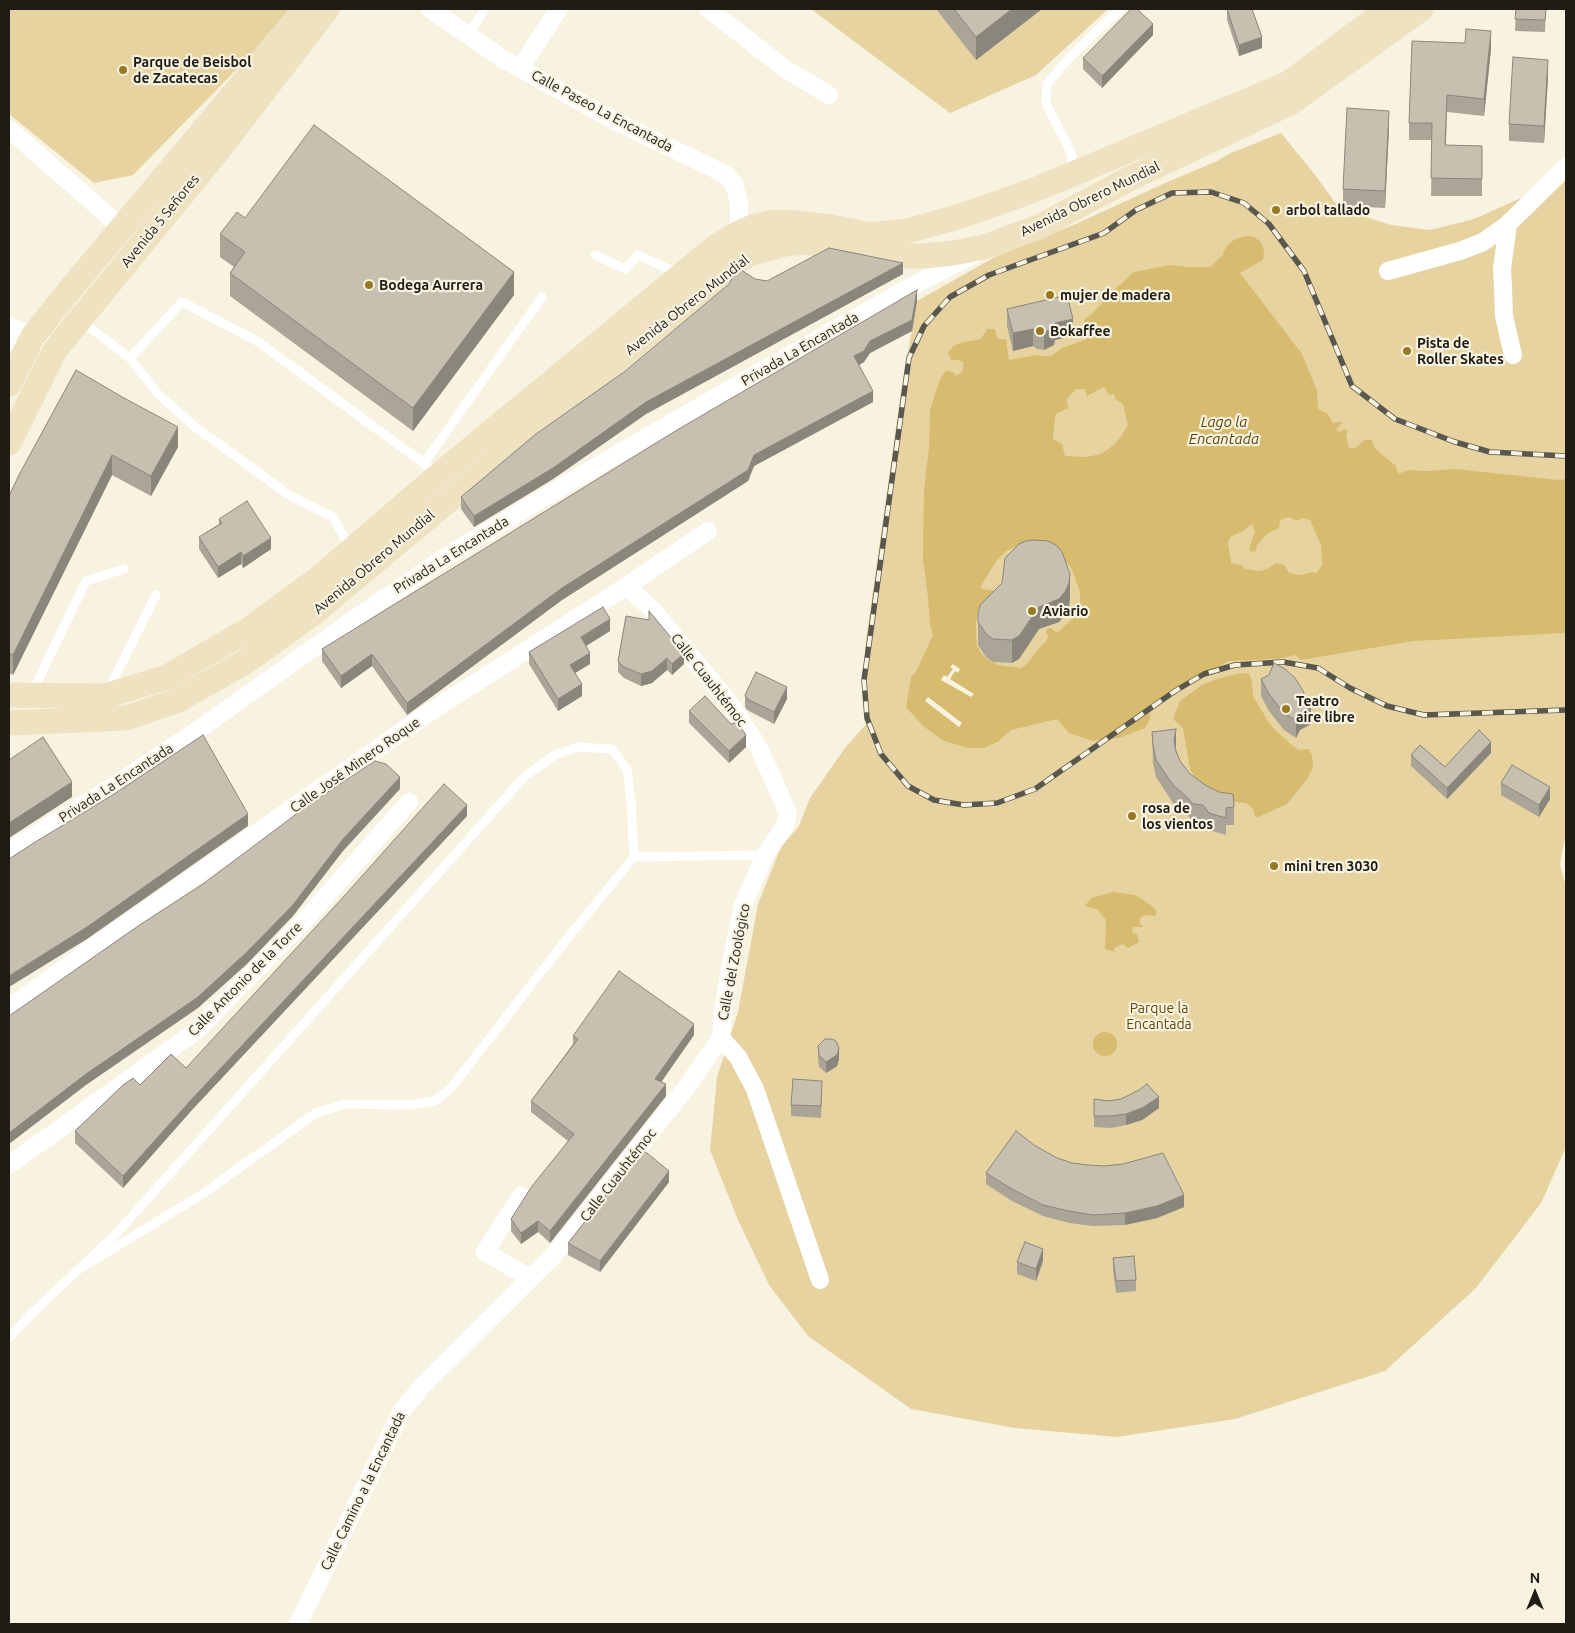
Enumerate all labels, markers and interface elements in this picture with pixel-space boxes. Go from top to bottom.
place label: Parque de Beisbol de Zacatecas [133,54,251,86]
marker: Parque de Beisbol de Zacatecas [117,64,129,76]
street label: Calle Paseo La Encantada [528,67,676,155]
street label: Avenida Obrero Mundial [1018,158,1162,240]
street label: Avenida 5 Señores [117,171,203,271]
place label: arbol tallado [1286,202,1370,218]
marker: arbol tallado [1270,204,1282,216]
street label: Avenida Obrero Mundial [622,251,752,359]
place label: Bodega Aurrera [379,277,483,293]
marker: Bodega Aurrera [363,279,375,291]
place label: mujer de madera [1060,287,1171,303]
marker: mujer de madera [1044,289,1056,301]
street label: Privada La Encantada [738,309,862,389]
place label: Bokaffee [1050,323,1111,339]
marker: Bokaffee [1034,325,1046,337]
place label: Pista de Roller Skates [1417,335,1504,368]
marker: Pista de Roller Skates [1401,345,1413,357]
water label: Lago la Encantada [1189,413,1259,448]
street label: Avenida Obrero Mundial [310,506,438,618]
street label: Privada La Encantada [390,513,512,597]
place label: Aviario [1042,603,1088,619]
marker: Aviario [1026,605,1038,617]
street label: Calle Cuauhtémoc [667,630,751,730]
place label: Teatro aire libre [1296,693,1355,726]
marker: Teatro aire libre [1280,703,1292,715]
street label: Calle José Minero Roque [287,714,423,816]
street label: Privada La Encantada [56,740,176,826]
place label: rosa de los vientos [1142,800,1213,832]
marker: rosa de los vientos [1126,810,1138,822]
place label: mini tren 3030 [1284,858,1378,874]
marker: mini tren 3030 [1268,860,1280,872]
street label: Calle del Zoológico [714,902,754,1022]
street label: Calle Antonio de la Torre [184,918,306,1040]
park label: Parque la Encantada [1126,1000,1192,1032]
street label: Calle Cuauhtémoc [576,1125,660,1225]
street label: Calle Camino a la Encantada [317,1409,409,1573]
north arrow [1510,1568,1560,1618]
text: N [1530,1570,1540,1586]

